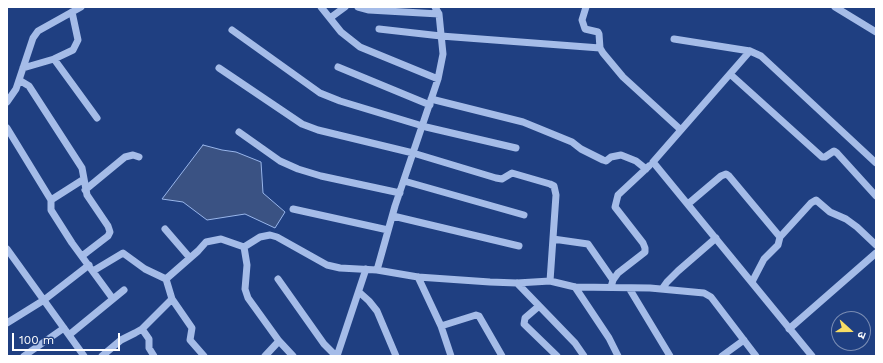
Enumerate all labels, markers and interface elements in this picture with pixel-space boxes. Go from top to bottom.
north arrow [831,311,871,351]
scale bar [14,325,122,351]
text: उ [855,330,869,340]
text: 100 m [19,333,54,347]

